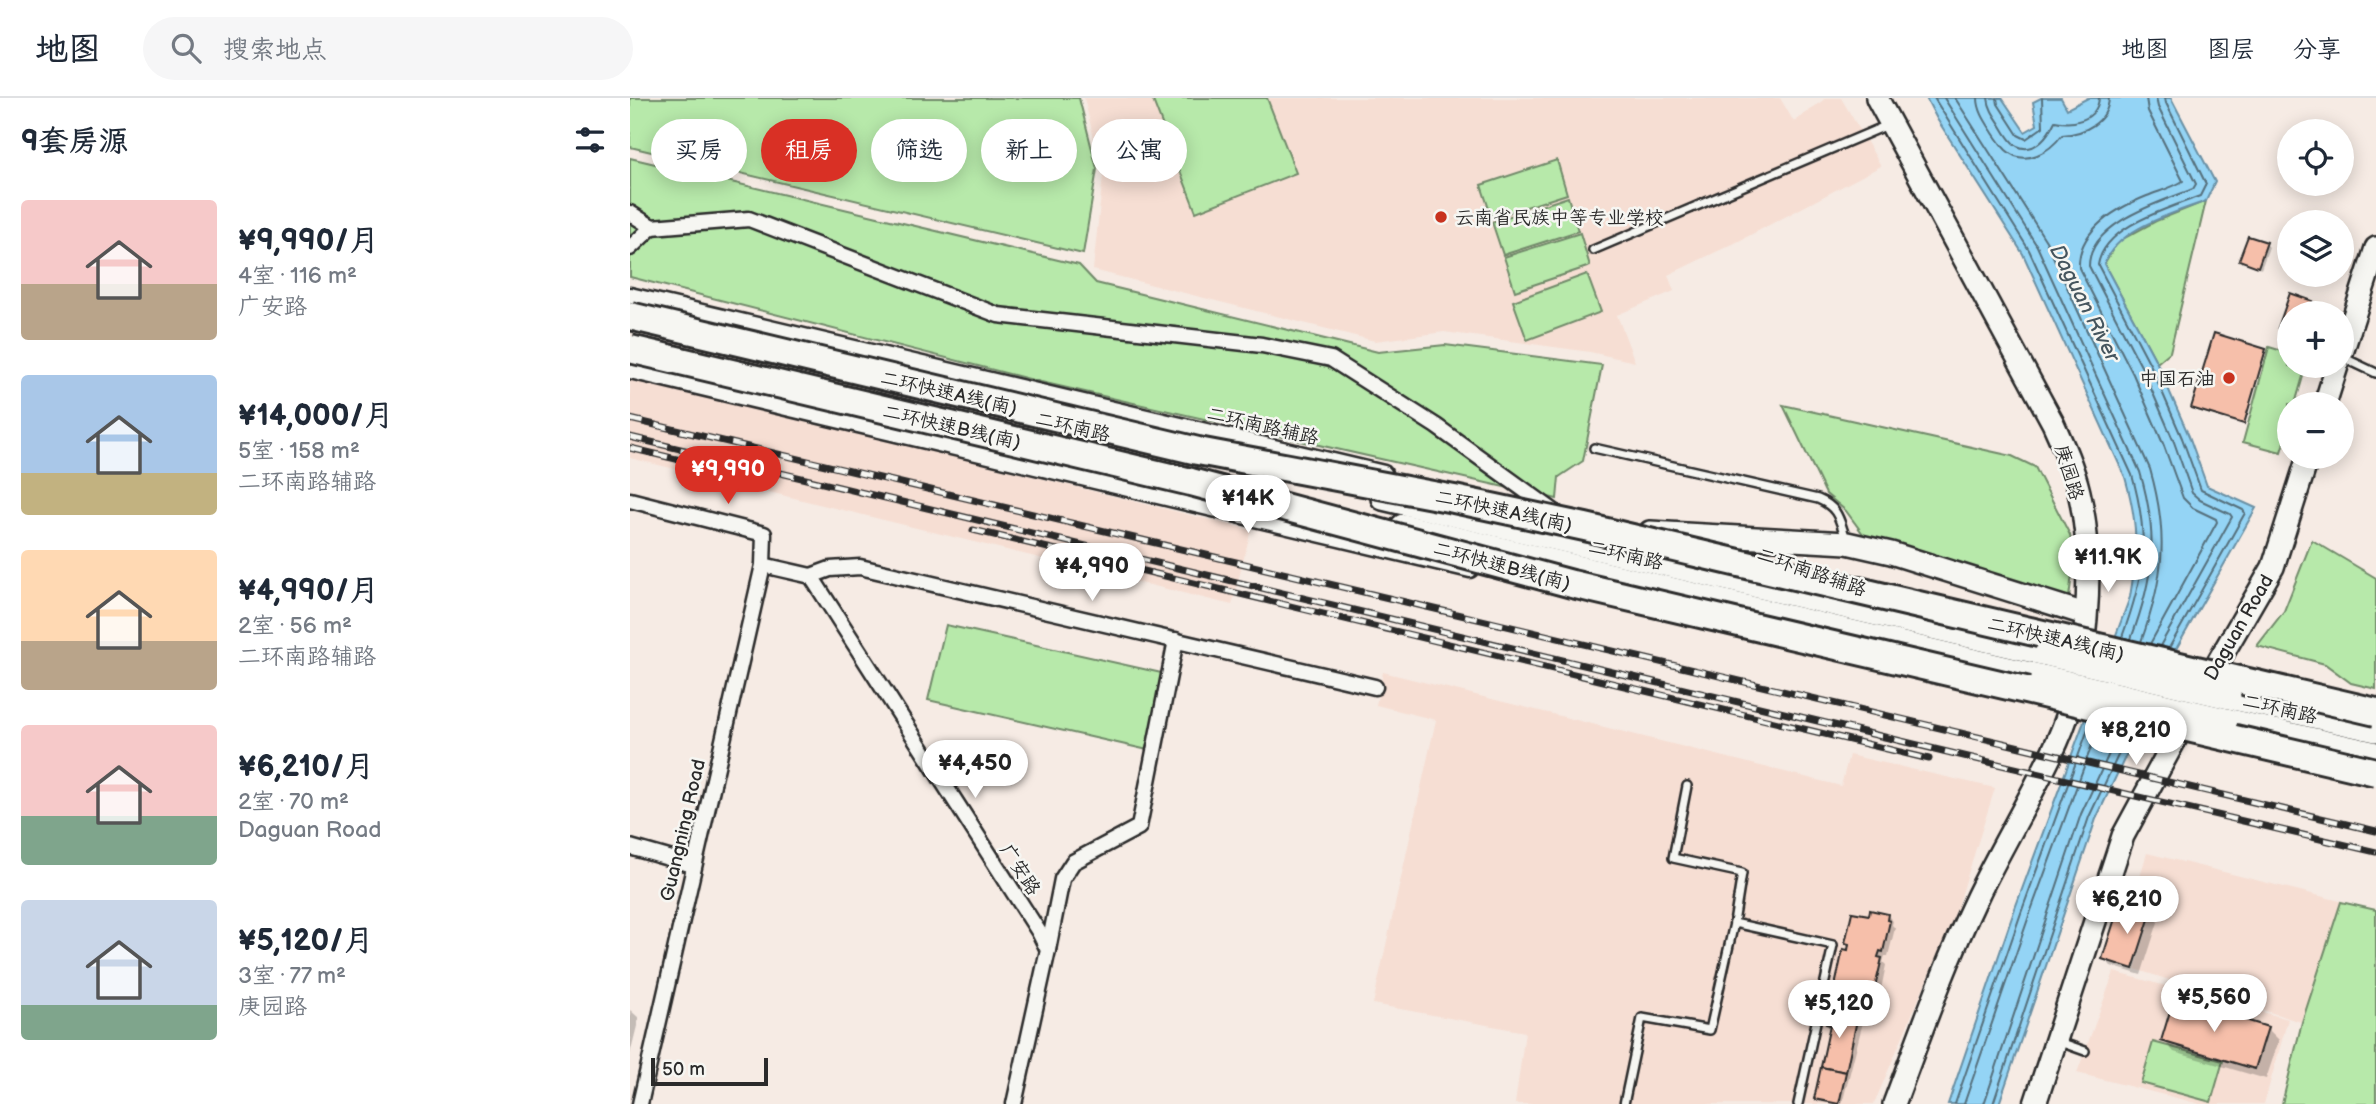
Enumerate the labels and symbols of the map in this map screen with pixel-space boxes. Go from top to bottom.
place label: 云南省民族中等专业学校 [1455,207,1664,230]
marker: 云南省民族中等专业学校 [1433,209,1449,225]
water label: Daguan River [2044,240,2125,367]
street label: 二环快速A线(南) [878,367,1019,420]
place label: 中国石油 [2139,368,2215,391]
marker: 中国石油 [2221,370,2237,386]
street label: 二环快速B线(南) [880,400,1023,455]
street label: 二环南路辅路 [1205,402,1321,450]
street label: 二环南路 [1033,408,1112,447]
street label: 庚园路 [2049,442,2088,503]
pin: ¥9,990 [671,446,785,506]
pin: ¥14K [1207,476,1289,535]
street label: 二环快速A线(南) [1433,486,1574,537]
pin: ¥11.9K [2051,534,2165,594]
street label: 二环南路 [1586,536,1665,575]
street label: 二环快速B线(南) [1431,537,1573,596]
street label: 二环南路辅路 [1754,543,1869,602]
pin: ¥4,990 [1035,544,1149,603]
street label: Daguan Road [2200,571,2279,685]
street label: 二环快速A线(南) [1985,613,2126,666]
street label: 二环南路 [2240,690,2319,729]
pin: ¥8,210 [2079,708,2193,767]
pin: ¥4,450 [918,740,1032,800]
street label: Guangning Road [656,757,711,904]
street label: 广安路 [995,840,1045,900]
pin: ¥6,210 [2070,876,2184,936]
pin: ¥5,560 [2157,974,2271,1034]
pin: ¥5,120 [1782,981,1896,1040]
scale bar [651,1055,768,1087]

